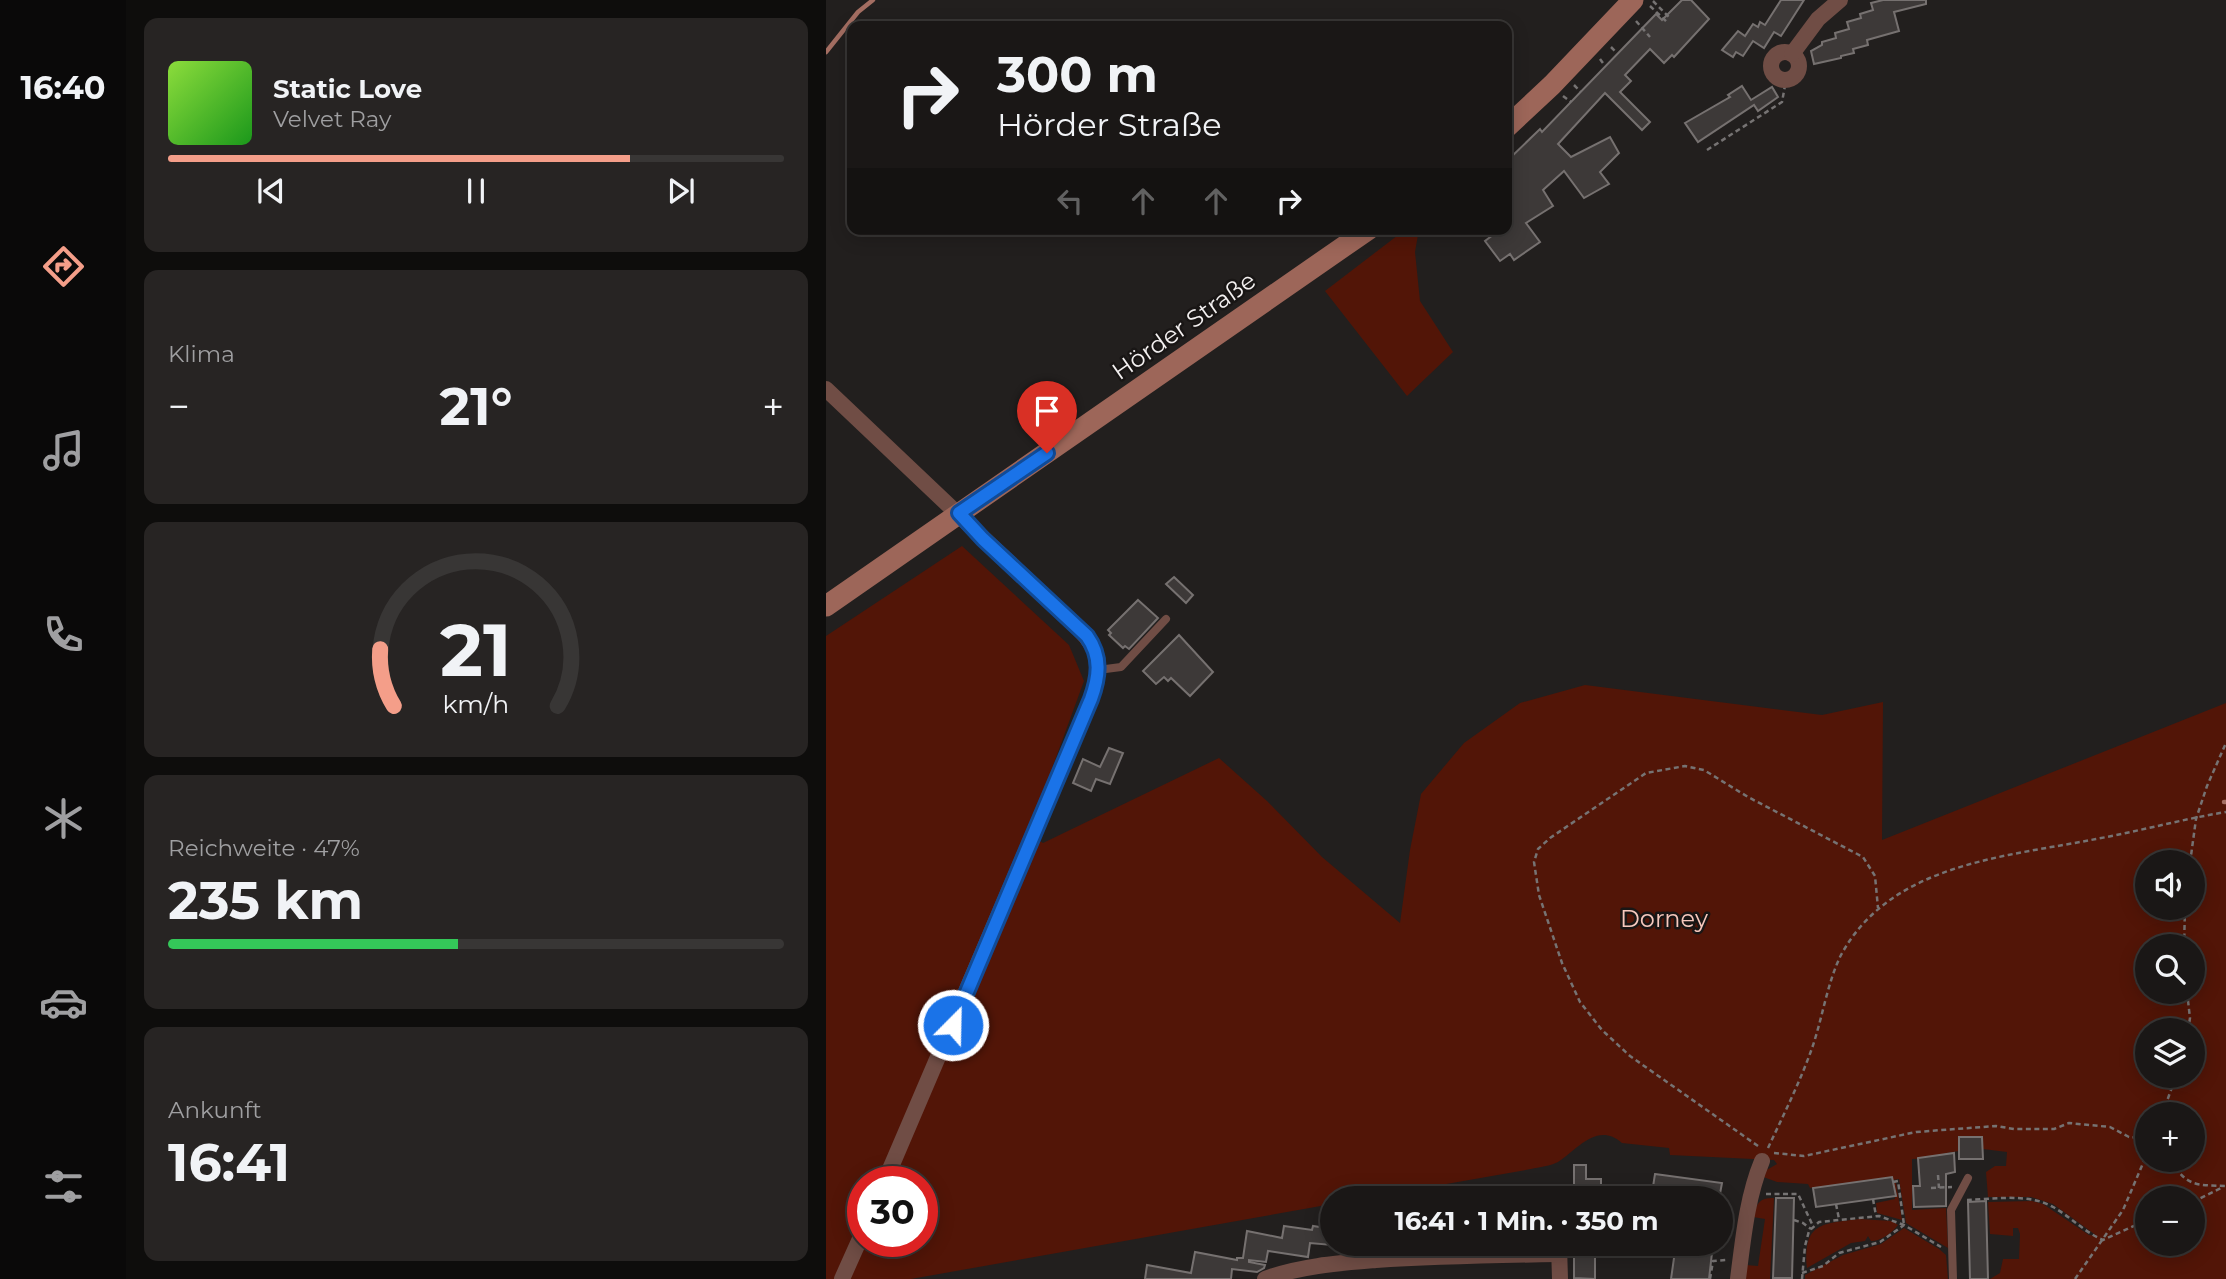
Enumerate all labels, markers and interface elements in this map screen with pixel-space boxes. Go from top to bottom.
text: 300 m [997,45,1158,104]
icon: right [882,49,973,140]
text: 16:40 [20,68,106,107]
text: Static Love [273,73,422,105]
text: Velvet Ray [273,105,391,133]
text: Hörder Straße [997,105,1222,144]
icon: previous [252,172,290,210]
icon: pause [457,172,495,210]
icon: next [662,172,700,210]
icon: left [1051,182,1089,220]
icon: ahead [1124,182,1162,220]
icon: ahead [1197,182,1235,220]
icon: right [1270,182,1308,220]
icon: directions [39,242,88,291]
street label: Hörder Straße [1106,265,1261,386]
text: Klima [168,340,235,368]
text: 21° [440,375,512,438]
pin [1017,381,1077,453]
text: − [168,383,190,430]
text: + [762,383,784,430]
icon: arrive [1028,392,1066,430]
icon: music [39,426,88,475]
text: 21 [440,606,512,694]
icon: phone [39,610,88,659]
text: km/h [443,688,509,718]
icon: climate [39,794,88,843]
text: Reichweite · 47% [168,834,360,862]
map controls [2135,850,2205,1256]
button: sound [2135,850,2205,920]
text: 235 km [168,869,363,932]
park label: Dorney [1620,904,1708,933]
button: search [2135,934,2205,1004]
icon: car [39,978,88,1027]
position arrow [916,988,990,1062]
button: layers [2135,1018,2205,1088]
text: Ankunft [168,1096,262,1124]
button: + [2135,1102,2205,1172]
text: 16:41 [168,1131,290,1194]
icon: filters [39,1162,88,1211]
speed limit sign: 30 [847,1166,938,1257]
button: − [2135,1186,2205,1256]
text: 16:41 · 1 Min. · 350 m [1394,1205,1659,1237]

